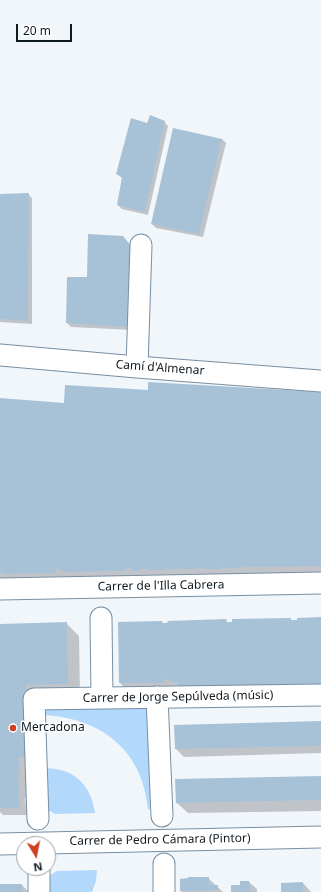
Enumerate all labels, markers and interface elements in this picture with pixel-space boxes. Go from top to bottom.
scale bar [18,16,74,42]
text: 20 m [23,22,51,39]
street label: Camí d'Almenar [115,358,205,378]
street label: Carrer de l'Illa Cabrera [98,578,224,594]
street label: Carrer de Jorge Sepúlveda (músic) [83,688,273,706]
place label: Mercadona [21,721,85,735]
marker: Mercadona [8,723,18,733]
street label: Carrer de Pedro Cámara (Pintor) [69,831,251,849]
north arrow [16,836,56,876]
text: N [32,859,44,875]

